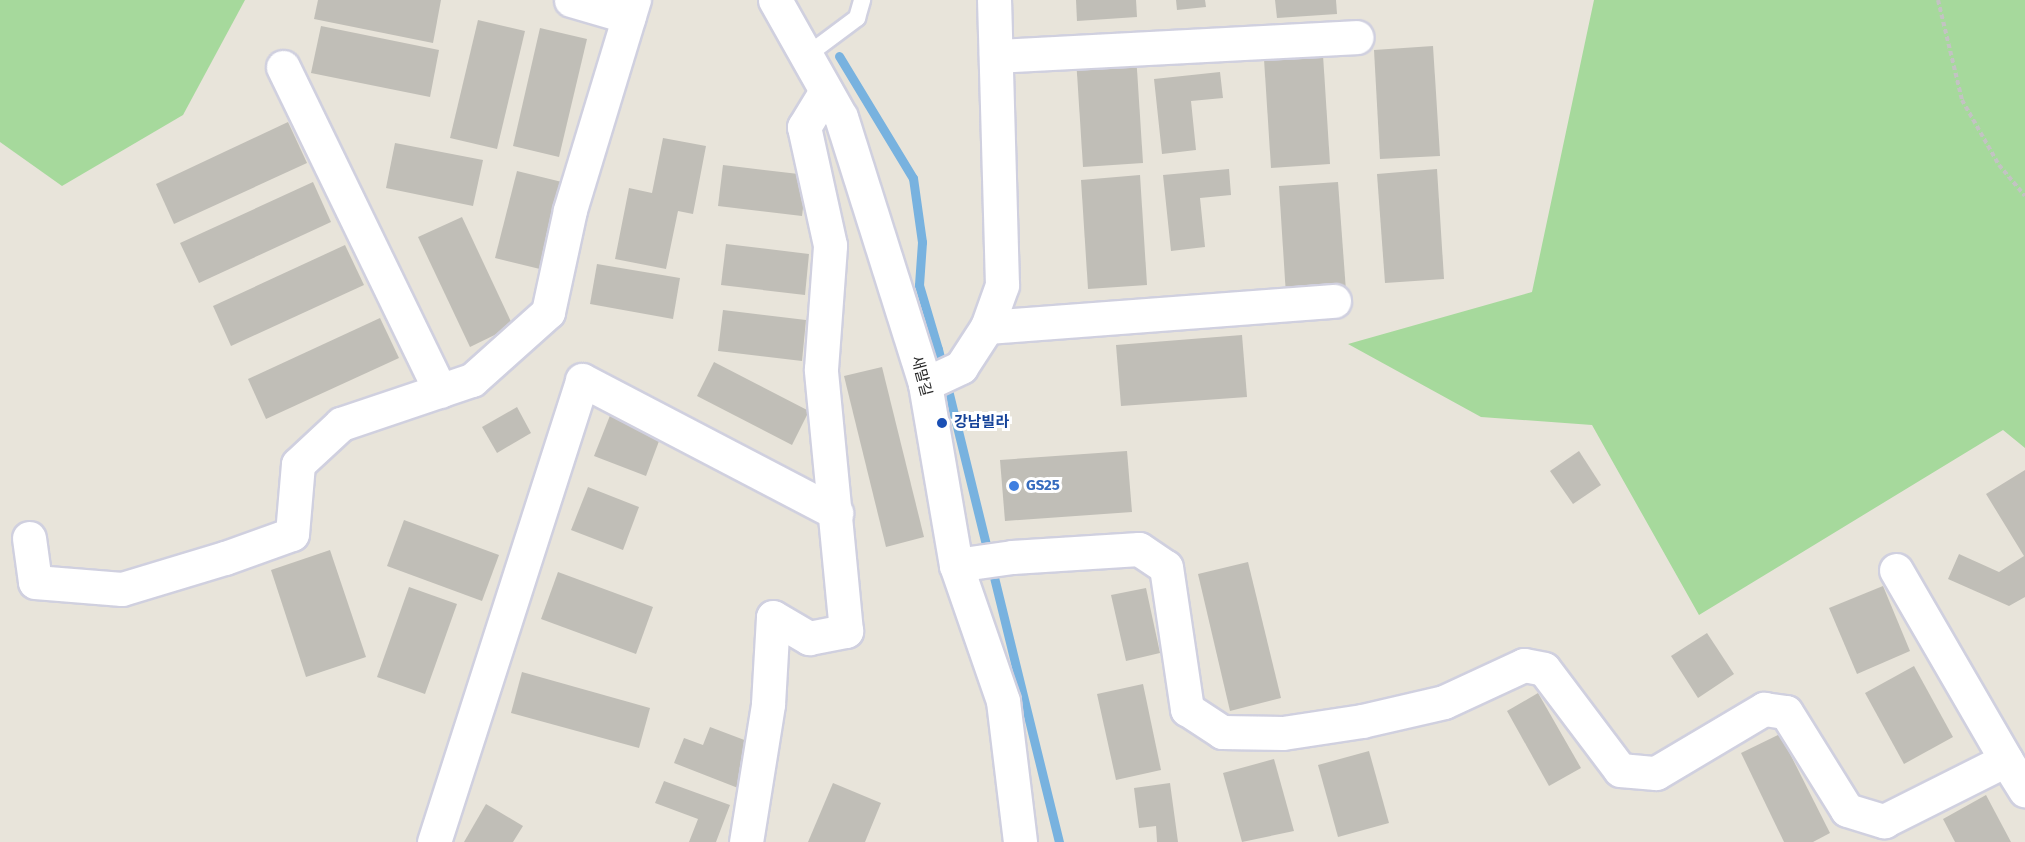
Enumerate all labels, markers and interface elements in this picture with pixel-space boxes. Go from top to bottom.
street label: 새말길 [907,354,935,398]
place label: 강남빌라 [954,414,1009,432]
marker: 강남빌라 [935,416,949,430]
place label: GS25 [1026,477,1060,495]
marker: GS25 [1007,479,1021,493]

